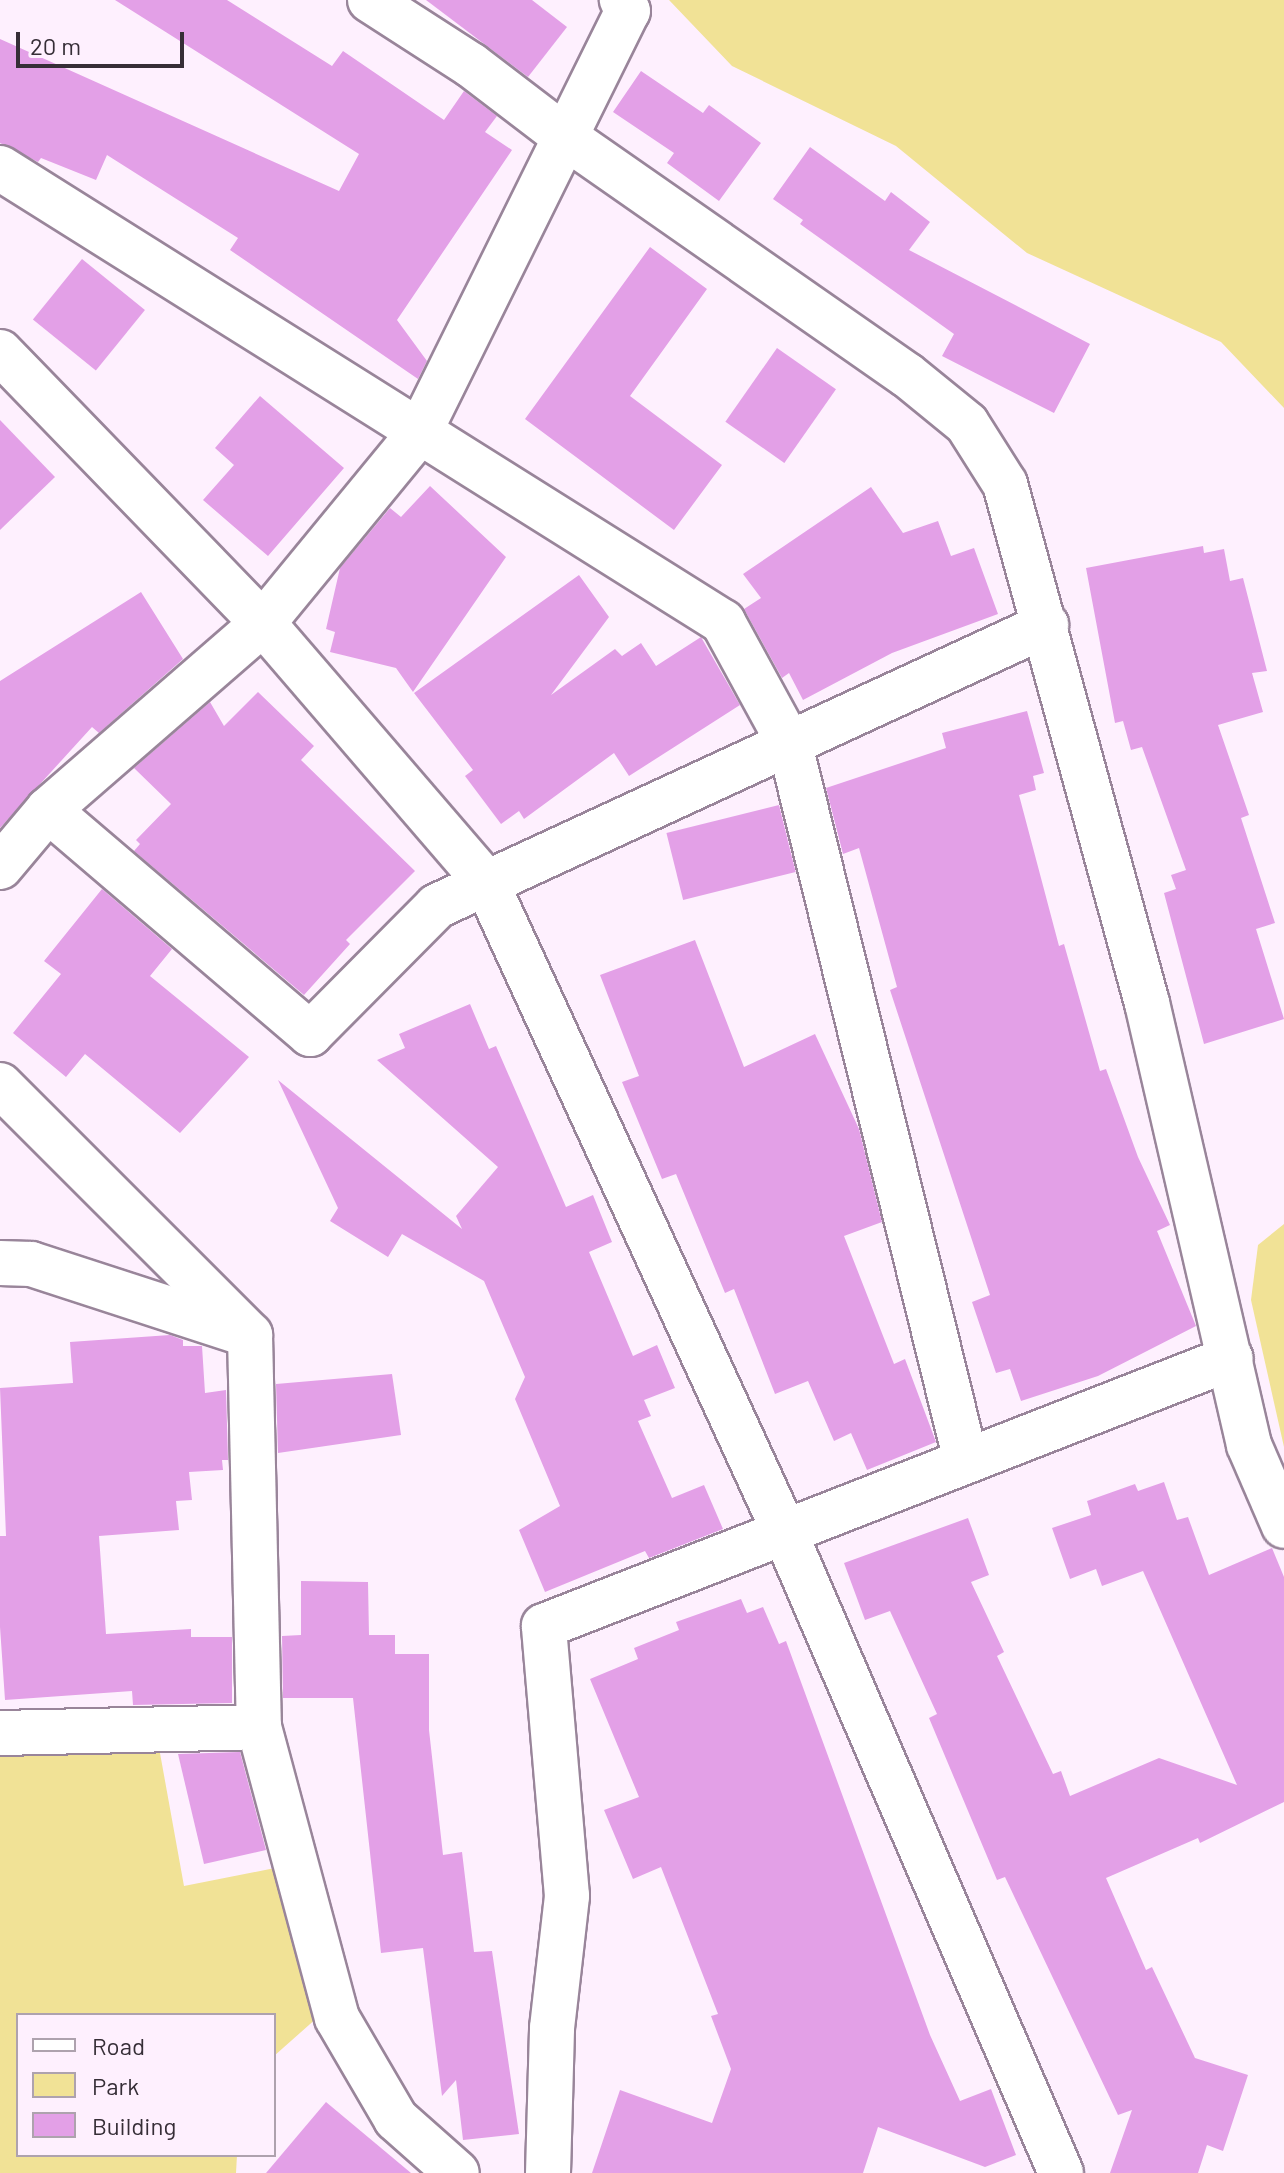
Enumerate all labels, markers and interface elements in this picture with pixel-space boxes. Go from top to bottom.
scale bar [20,16,188,66]
text: 20 m [30,31,81,60]
legend [16,2013,276,2157]
text: Road [92,2031,145,2060]
text: Park [92,2071,139,2100]
text: Building [92,2111,176,2140]

